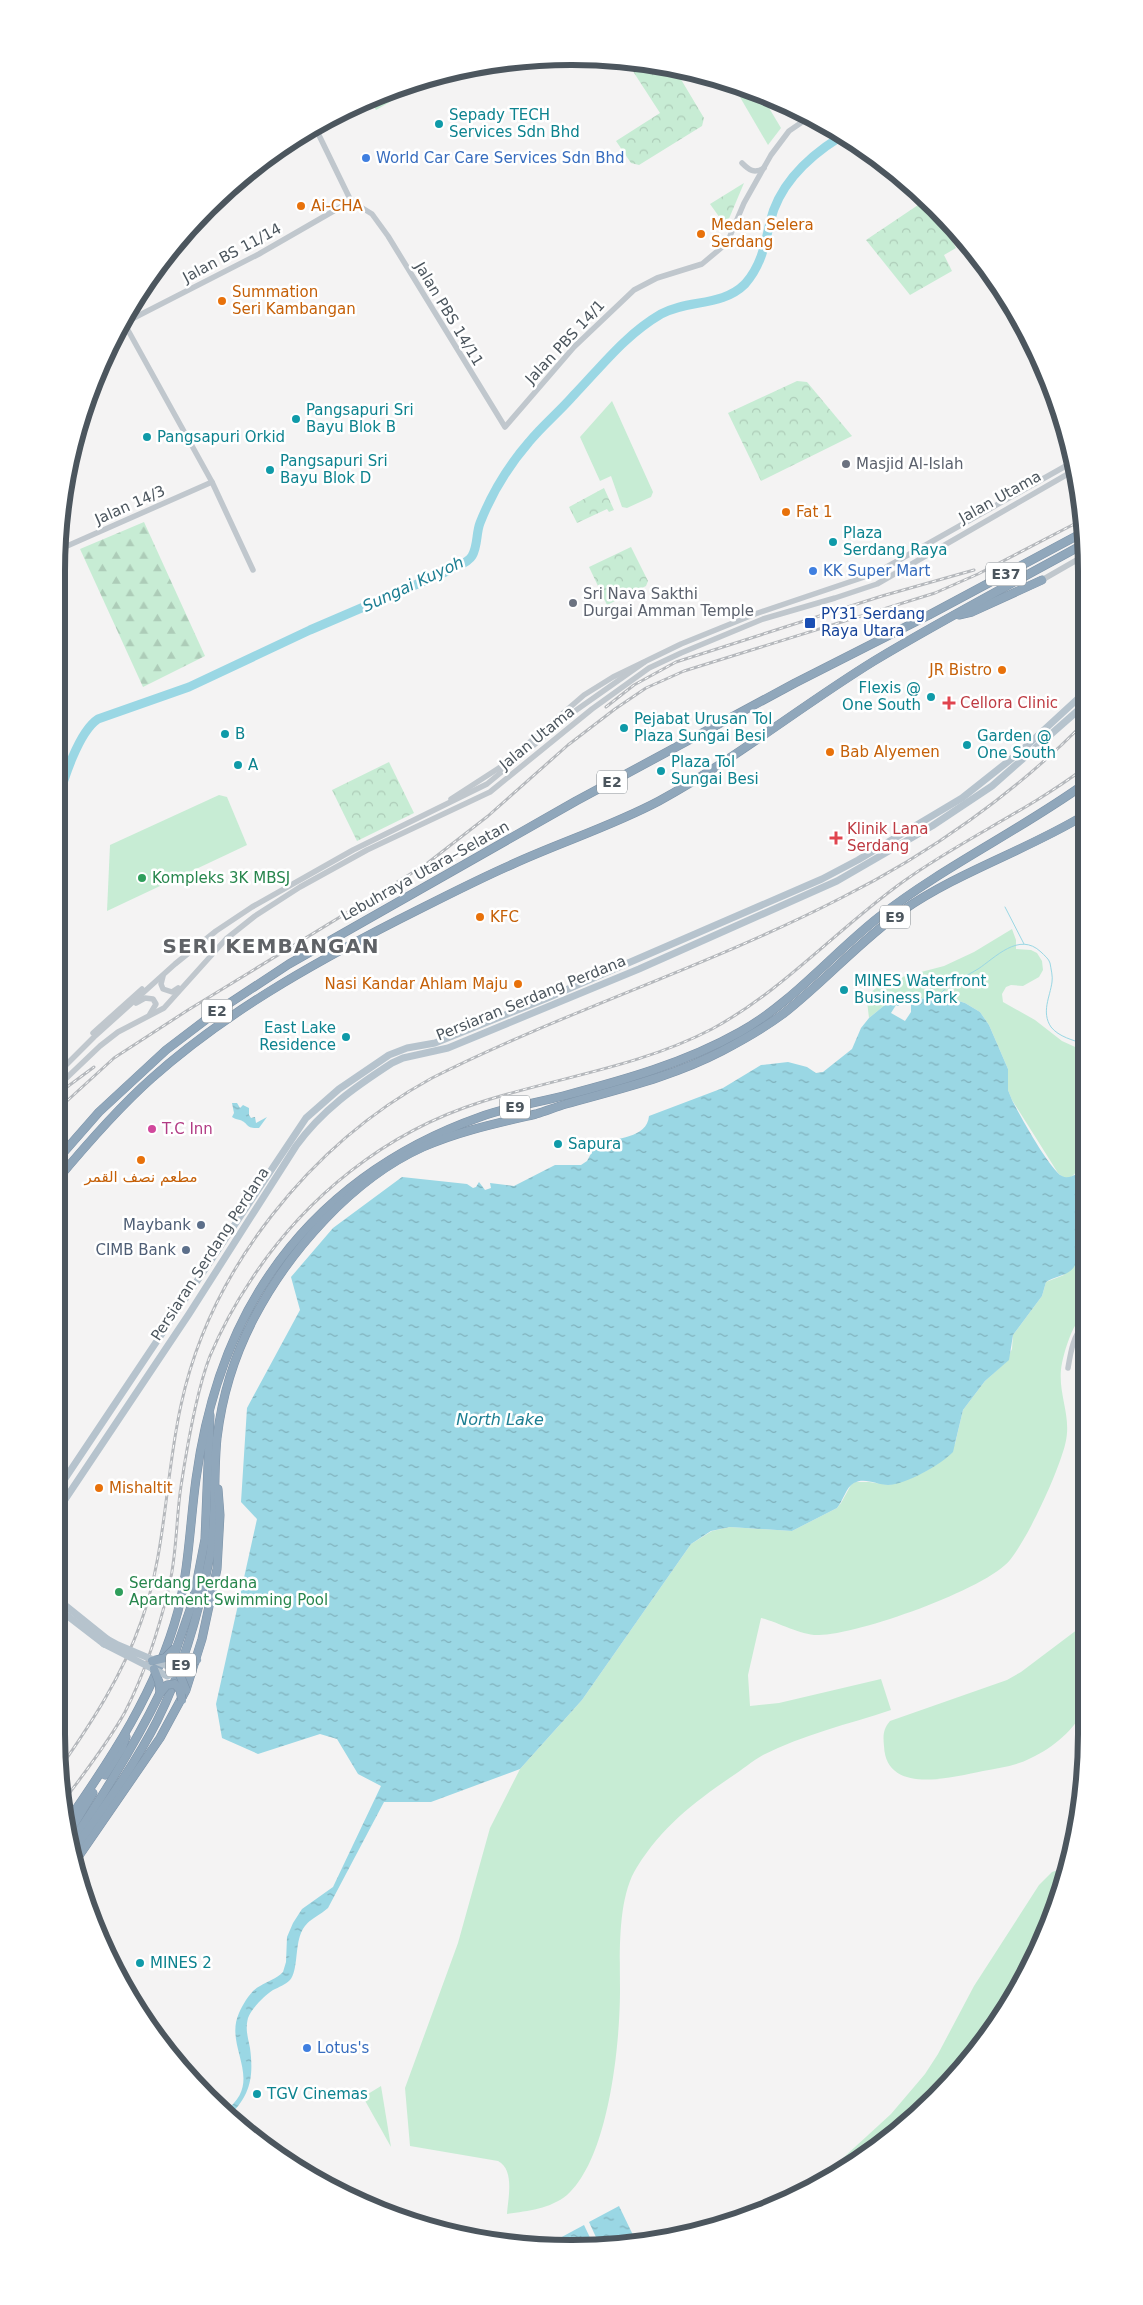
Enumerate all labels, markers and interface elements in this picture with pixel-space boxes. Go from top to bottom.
place label: Sepady TECH Services Sdn Bhd [449,106,580,141]
marker: Sepady TECH Services Sdn Bhd [433,118,445,130]
place label: World Car Care Services Sdn Bhd [376,149,625,167]
marker: World Car Care Services Sdn Bhd [360,152,372,164]
place label: Ai-CHA [311,197,364,215]
marker: Ai-CHA [295,200,307,212]
place label: Medan Selera Serdang [711,216,814,251]
street label: Jalan BS 11/14 [179,220,284,287]
marker: Medan Selera Serdang [695,228,707,240]
street label: Jalan PBS 14/11 [410,258,487,369]
place label: Summation Seri Kambangan [232,283,356,318]
marker: Summation Seri Kambangan [216,295,228,307]
street label: Jalan PBS 14/1 [521,296,609,388]
place label: Pangsapuri Sri Bayu Blok B [306,401,414,436]
marker: Pangsapuri Sri Bayu Blok B [290,413,302,425]
place label: Pangsapuri Orkid [157,428,285,446]
marker: Pangsapuri Orkid [141,431,153,443]
place label: Pangsapuri Sri Bayu Blok D [280,452,388,487]
place label: Masjid Al-Islah [856,455,964,473]
marker: Masjid Al-Islah [840,458,852,470]
marker: Pangsapuri Sri Bayu Blok D [264,464,276,476]
street label: Jalan Utama [955,467,1044,527]
street label: Jalan 14/3 [91,482,168,529]
place label: Fat 1 [796,503,833,521]
marker: Fat 1 [780,506,792,518]
place label: Plaza Serdang Raya [843,524,948,559]
marker: Plaza Serdang Raya [827,536,839,548]
water label: Sungai Kuyoh [359,552,467,616]
place label: KK Super Mart [823,562,930,580]
road number: E37 [986,562,1026,586]
marker: KK Super Mart [807,565,819,577]
place label: Sri Nava Sakthi Durgai Amman Temple [583,585,754,620]
marker: Sri Nava Sakthi Durgai Amman Temple [567,597,579,609]
place label: PY31 Serdang Raya Utara [821,605,925,640]
marker: PY31 Serdang Raya Utara [803,616,817,630]
place label: JR Bistro [928,661,992,679]
marker: JR Bistro [996,664,1008,676]
place label: Flexis @ One South [842,679,921,714]
marker: Flexis @ One South [925,691,937,703]
place label: Cellora Clinic [960,694,1058,712]
marker: Cellora Clinic [942,696,956,710]
street label: Jalan Utama [495,702,578,774]
place label: Pejabat Urusan Tol Plaza Sungai Besi [634,710,772,745]
marker: Pejabat Urusan Tol Plaza Sungai Besi [618,722,630,734]
place label: B [235,725,245,743]
place label: Garden @ One South [977,727,1056,762]
marker: B [219,728,231,740]
marker: Garden @ One South [961,739,973,751]
place label: Bab Alyemen [840,743,940,761]
marker: Bab Alyemen [824,746,836,758]
place label: Plaza Tol Sungai Besi [671,753,759,788]
place label: A [248,756,259,774]
marker: A [232,759,244,771]
marker: Plaza Tol Sungai Besi [655,765,667,777]
road number: E2 [597,770,627,794]
street label: Lebuhraya Utara–Selatan [338,817,512,925]
place label: Klinik Lana Serdang [847,820,929,855]
marker: Klinik Lana Serdang [829,831,843,845]
place label: Kompleks 3K MBSJ [152,869,290,887]
marker: Kompleks 3K MBSJ [136,872,148,884]
road number: E9 [880,906,910,929]
place label: KFC [490,908,519,926]
marker: KFC [474,911,486,923]
district label: SERI KEMBANGAN [162,934,380,958]
street label: Persiaran Serdang Perdana [434,952,628,1044]
place label: MINES Waterfront Business Park [854,972,986,1007]
place label: Nasi Kandar Ahlam Maju [325,975,508,993]
marker: Nasi Kandar Ahlam Maju [512,978,524,990]
marker: MINES Waterfront Business Park [838,984,850,996]
road number: E2 [202,999,232,1022]
place label: East Lake Residence [259,1019,336,1054]
marker: East Lake Residence [340,1031,352,1043]
road number: E9 [500,1096,530,1118]
place label: T.C Inn [161,1120,213,1138]
marker: T.C Inn [146,1123,158,1135]
place label: Sapura [568,1135,621,1153]
marker: Sapura [552,1138,564,1150]
marker: مطعم نصف القمر [135,1154,147,1166]
street label: Persiaran Serdang Perdana [147,1164,273,1344]
place label: مطعم نصف القمر [83,1168,198,1186]
place label: Maybank [123,1216,191,1234]
marker: Maybank [195,1219,207,1231]
place label: CIMB Bank [95,1241,176,1259]
marker: CIMB Bank [180,1244,192,1256]
water label: North Lake [456,1410,544,1429]
place label: Mishaltit [109,1479,173,1497]
marker: Mishaltit [93,1482,105,1494]
place label: Serdang Perdana Apartment Swimming Pool [129,1574,328,1609]
marker: Serdang Perdana Apartment Swimming Pool [113,1586,125,1598]
road number: E9 [166,1654,196,1676]
place label: MINES 2 [150,1954,212,1972]
marker: MINES 2 [134,1957,146,1969]
place label: Lotus's [317,2039,370,2057]
marker: Lotus's [301,2042,313,2054]
place label: TGV Cinemas [266,2085,368,2103]
marker: TGV Cinemas [251,2088,263,2100]

